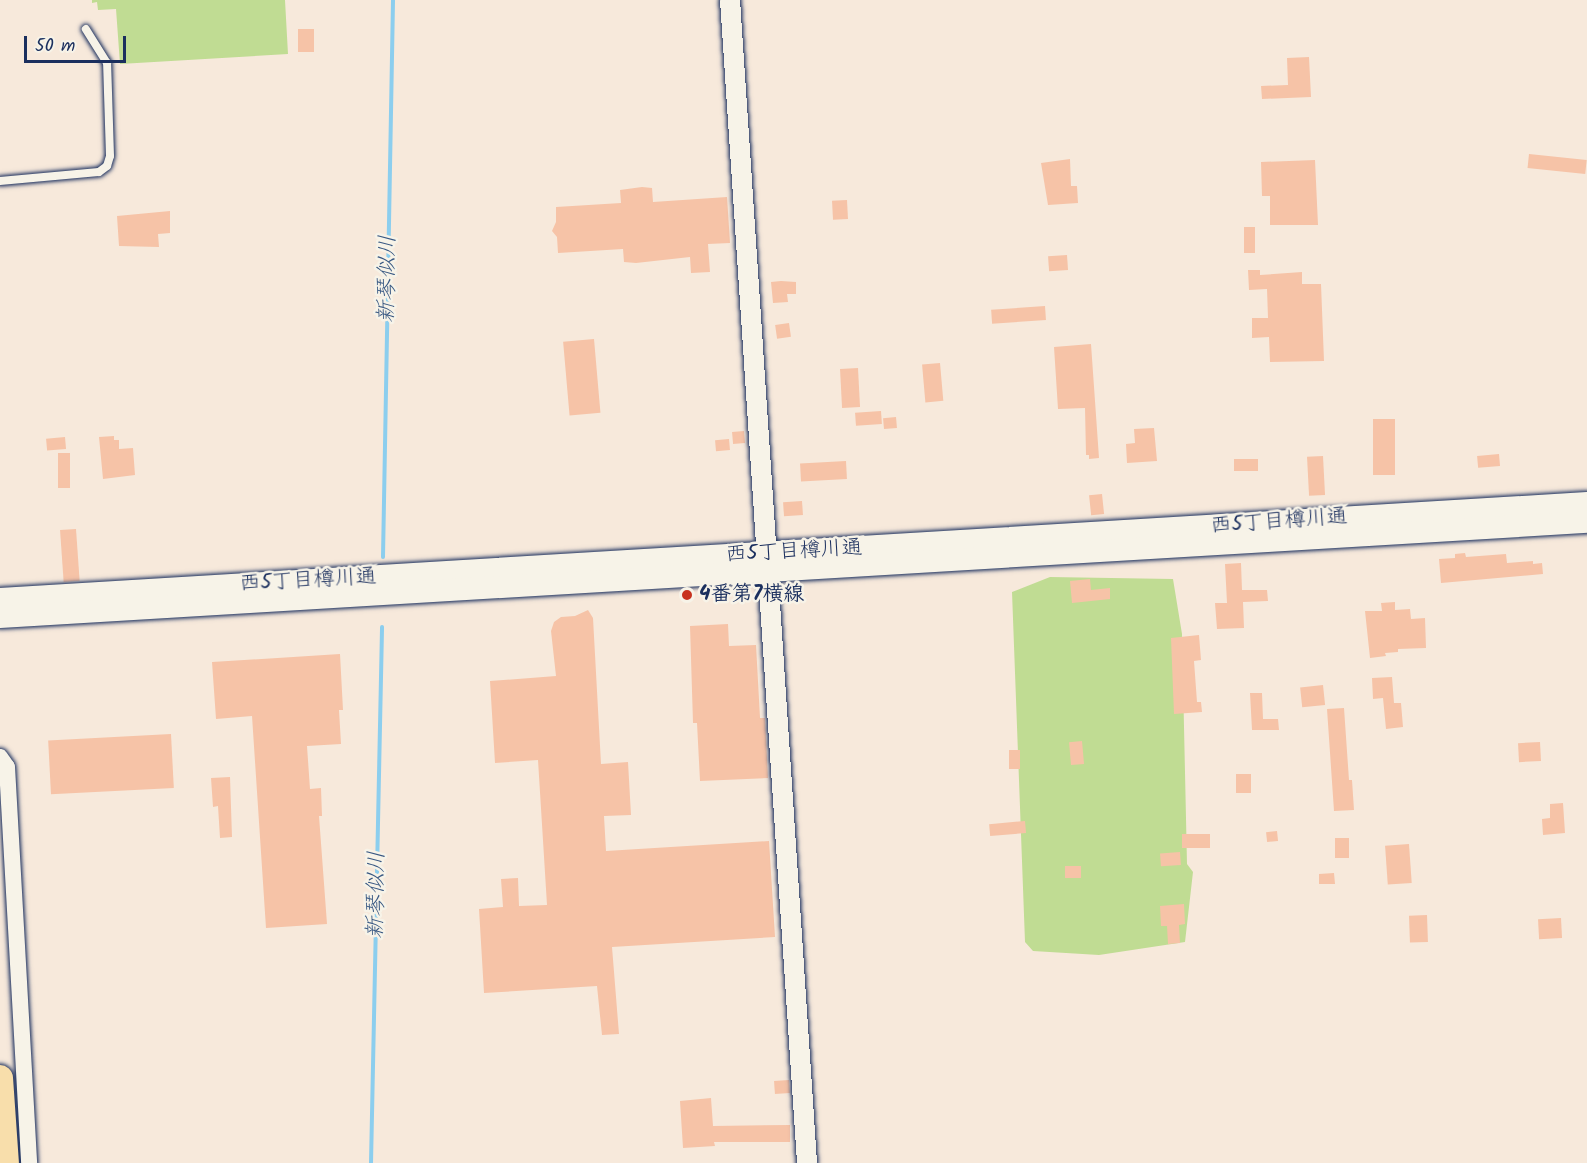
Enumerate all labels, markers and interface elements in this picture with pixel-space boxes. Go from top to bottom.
scale bar [27,24,129,62]
text: 50 m [35,32,75,61]
water label: 新琴似川 [374,235,402,323]
street label: 西5丁目樽川通 [1210,505,1348,539]
street label: 西5丁目樽川通 [725,536,863,568]
street label: 西5丁目樽川通 [239,565,377,597]
place label: 4番第7横線 [699,582,804,608]
marker: 4番第7横線 [680,588,694,602]
water label: 新琴似川 [363,851,391,939]

